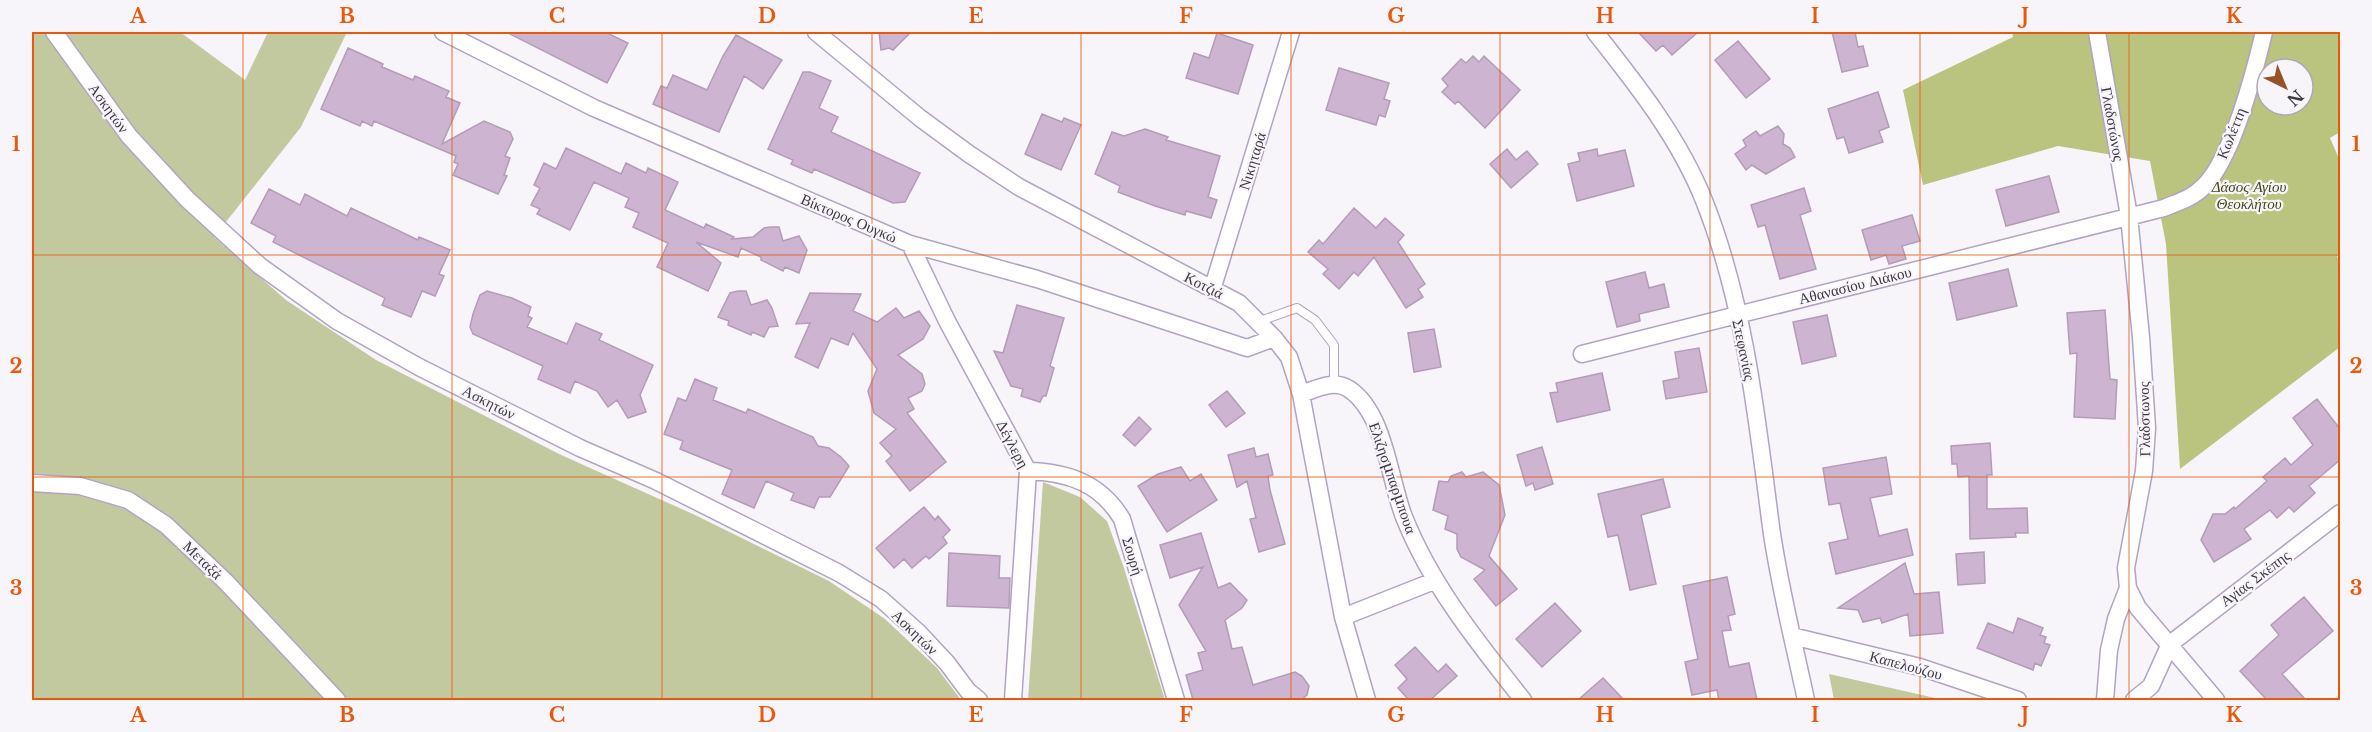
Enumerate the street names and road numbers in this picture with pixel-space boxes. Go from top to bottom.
street label: Ασκητών [85,79,134,137]
street label: Γλαδστώνος [2097,85,2129,163]
street label: Κωλέττη [2212,104,2250,161]
street label: Νικηταρά [1234,130,1270,192]
street label: Βίκτορος Ουγκώ [798,189,900,247]
street label: Αθανασίου Διάκου [1797,262,1913,308]
street label: Κοτζιά [1181,267,1227,303]
street label: Στεφανίας [1728,318,1760,382]
street label: Ασκητών [459,381,519,424]
street label: Γλάδστωνος [2134,381,2154,457]
street label: Δέγλερη [993,417,1034,471]
street label: Ελιζησμπαρμπουα [1365,420,1421,536]
street label: Σουρή [1118,535,1148,578]
street label: Μεταξά [179,537,227,583]
street label: Αγίας Σκέπης [2216,546,2294,610]
street label: Ασκητών [888,605,942,659]
street label: Καπελούζου [1867,646,1945,684]

